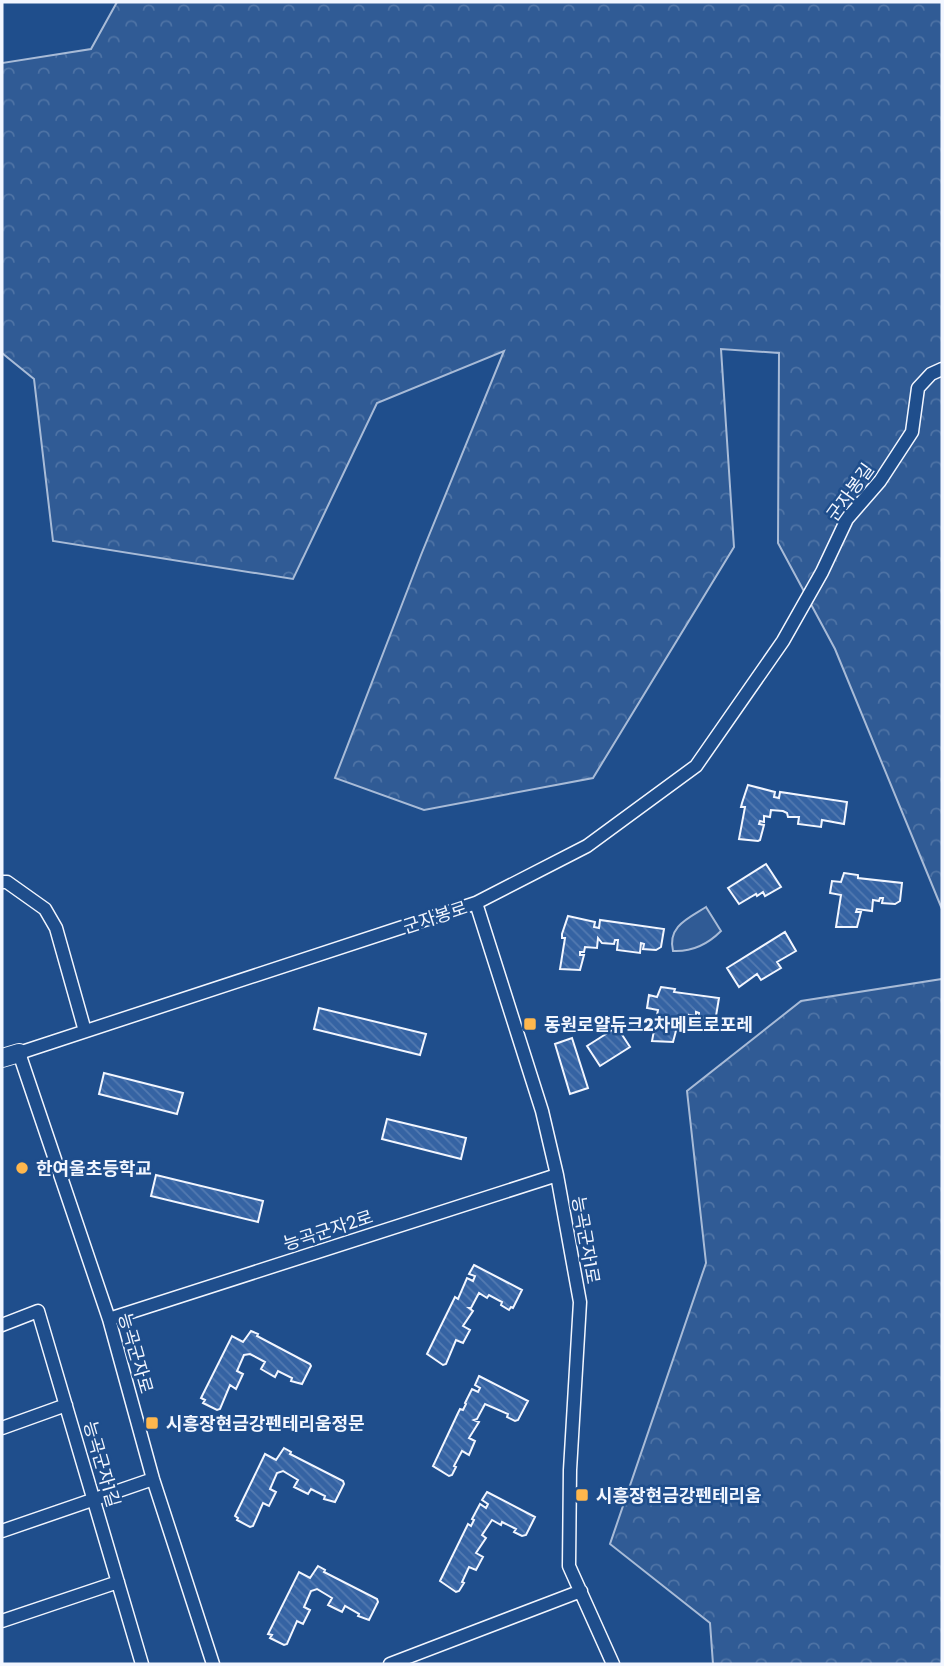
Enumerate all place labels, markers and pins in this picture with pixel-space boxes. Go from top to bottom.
place label: 동원로얄듀크2차메트로포레 [544,1012,753,1037]
marker: 동원로얄듀크2차메트로포레 [522,1016,538,1032]
place label: 한여울초등학교 [36,1156,152,1181]
marker: 한여울초등학교 [14,1160,30,1176]
place label: 시흥장현금강펜테리움정문 [166,1411,365,1436]
marker: 시흥장현금강펜테리움정문 [144,1415,160,1431]
place label: 시흥장현금강펜테리움 [596,1483,762,1508]
marker: 시흥장현금강펜테리움 [574,1487,590,1503]

